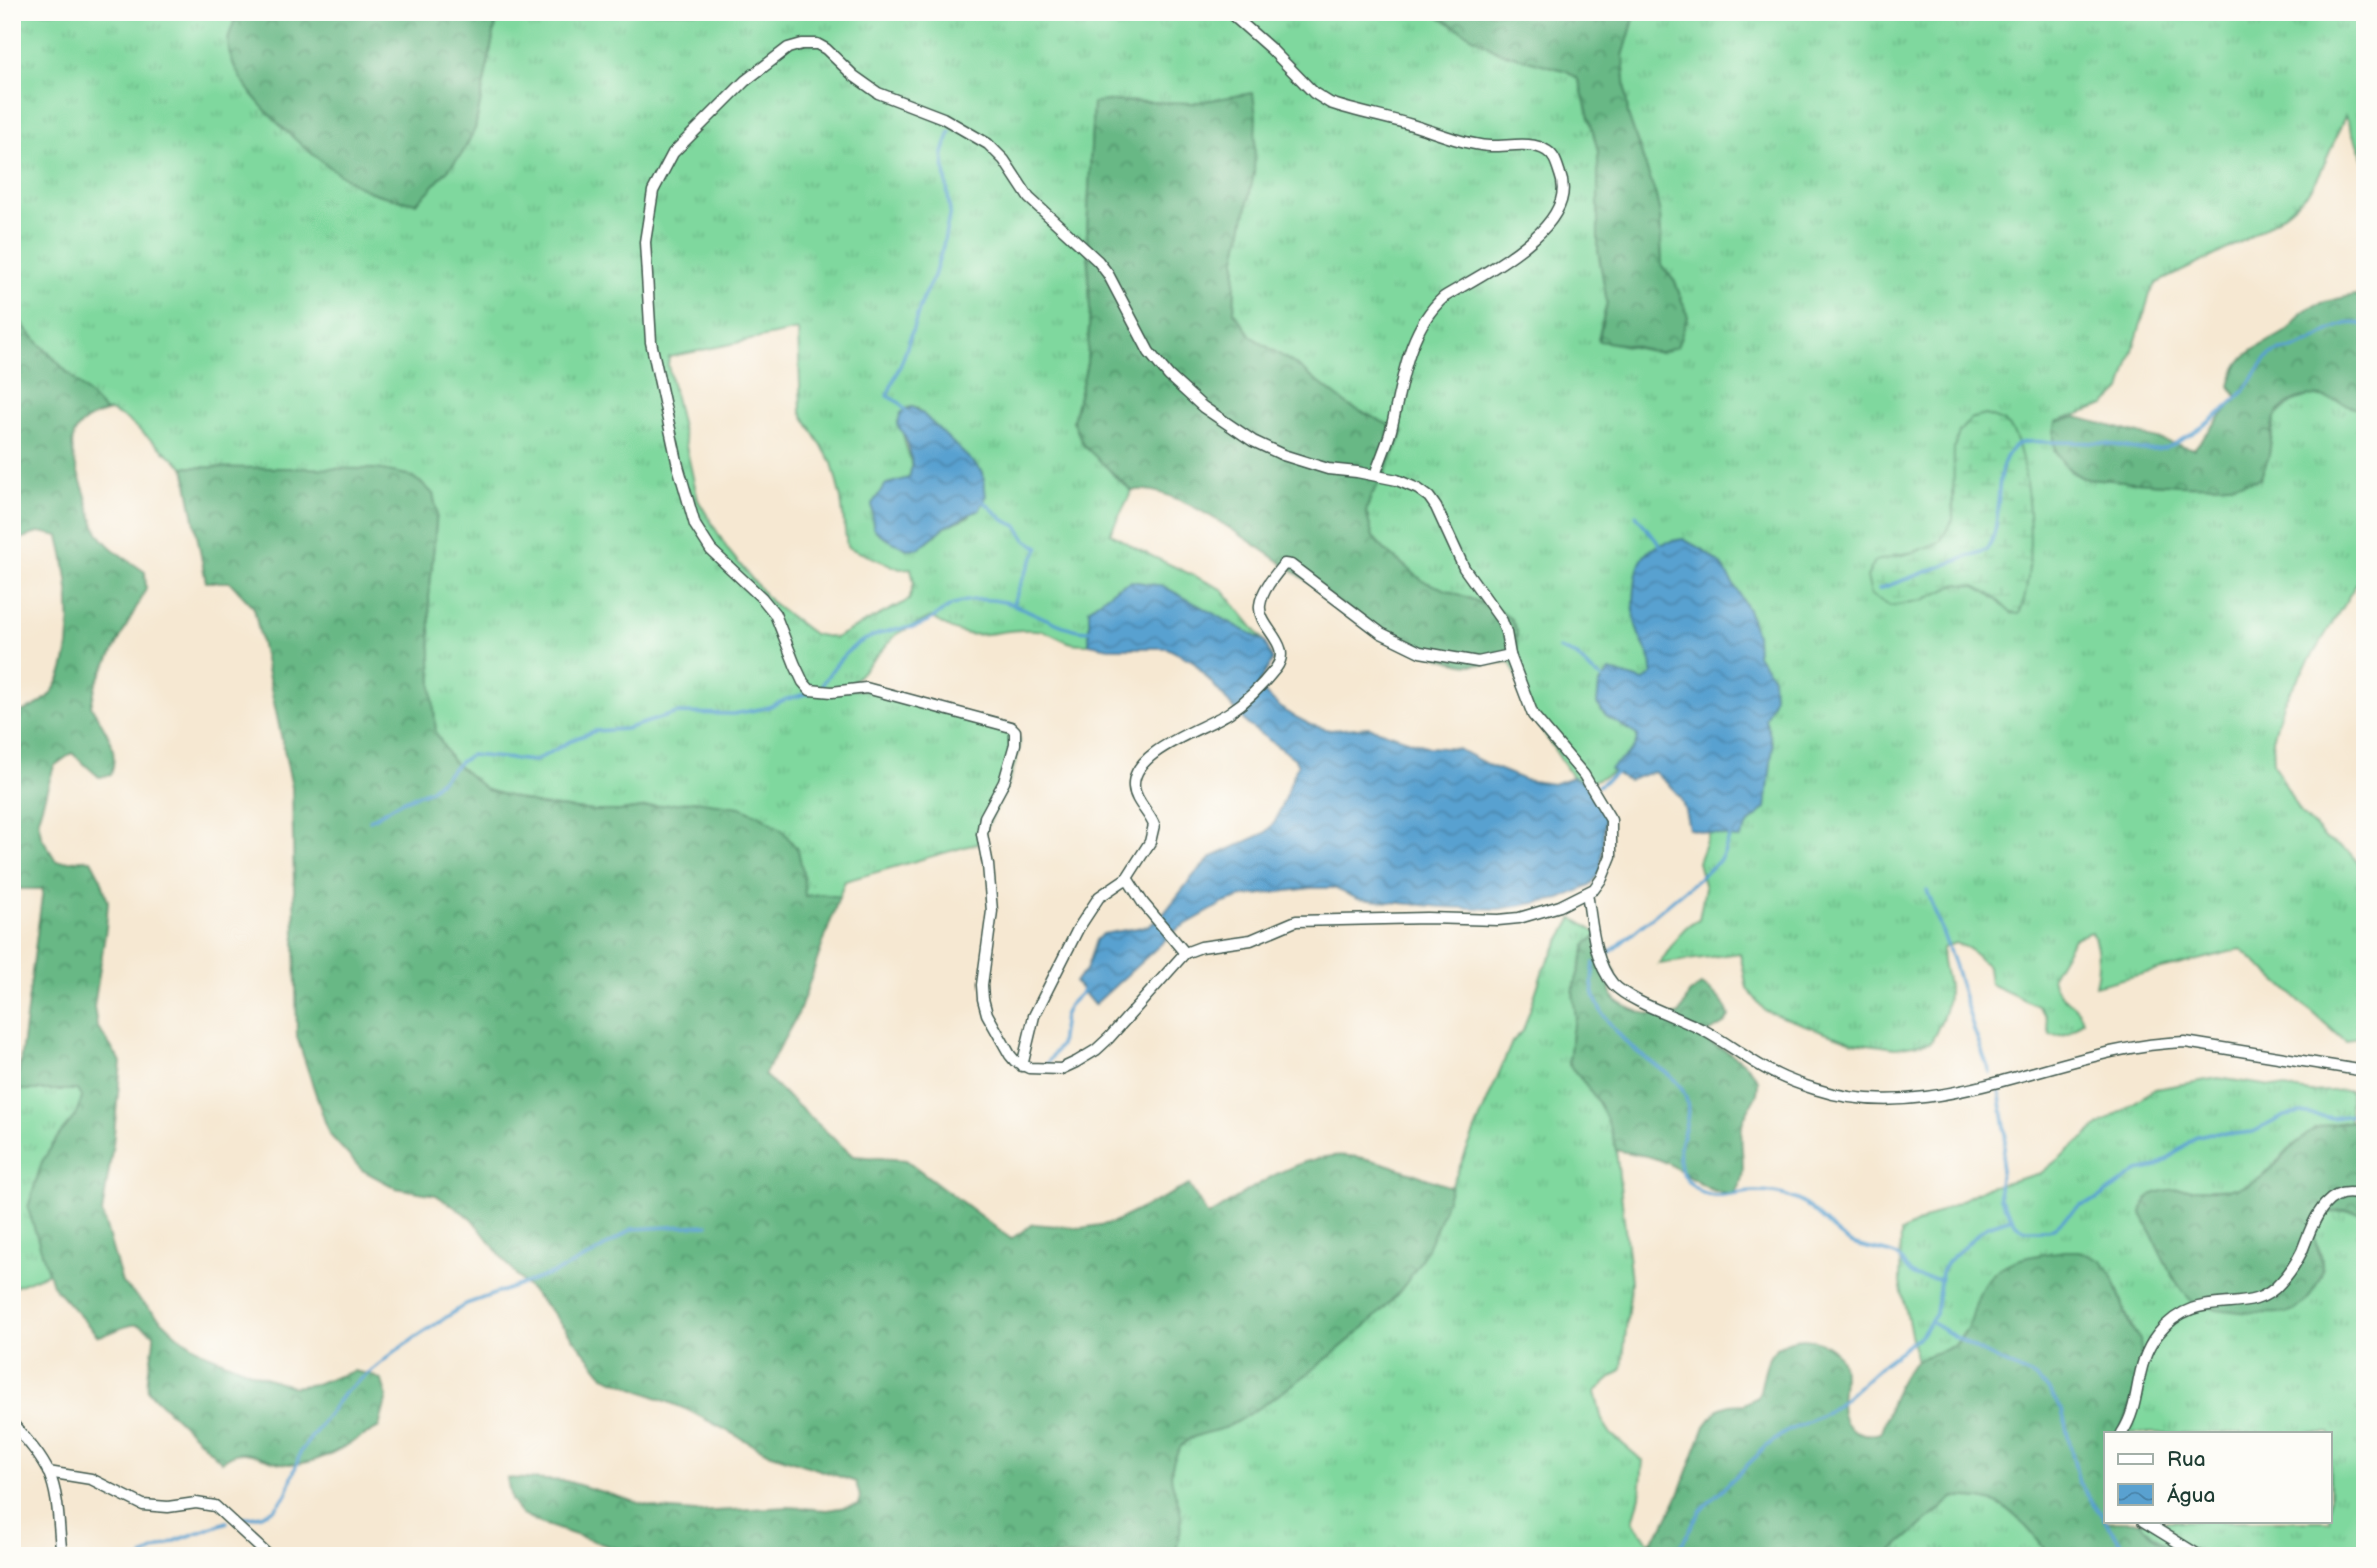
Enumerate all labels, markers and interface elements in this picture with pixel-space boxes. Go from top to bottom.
legend [2104,1432,2332,1522]
text: Rua [2167,1447,2206,1472]
text: Água [2167,1483,2215,1508]

